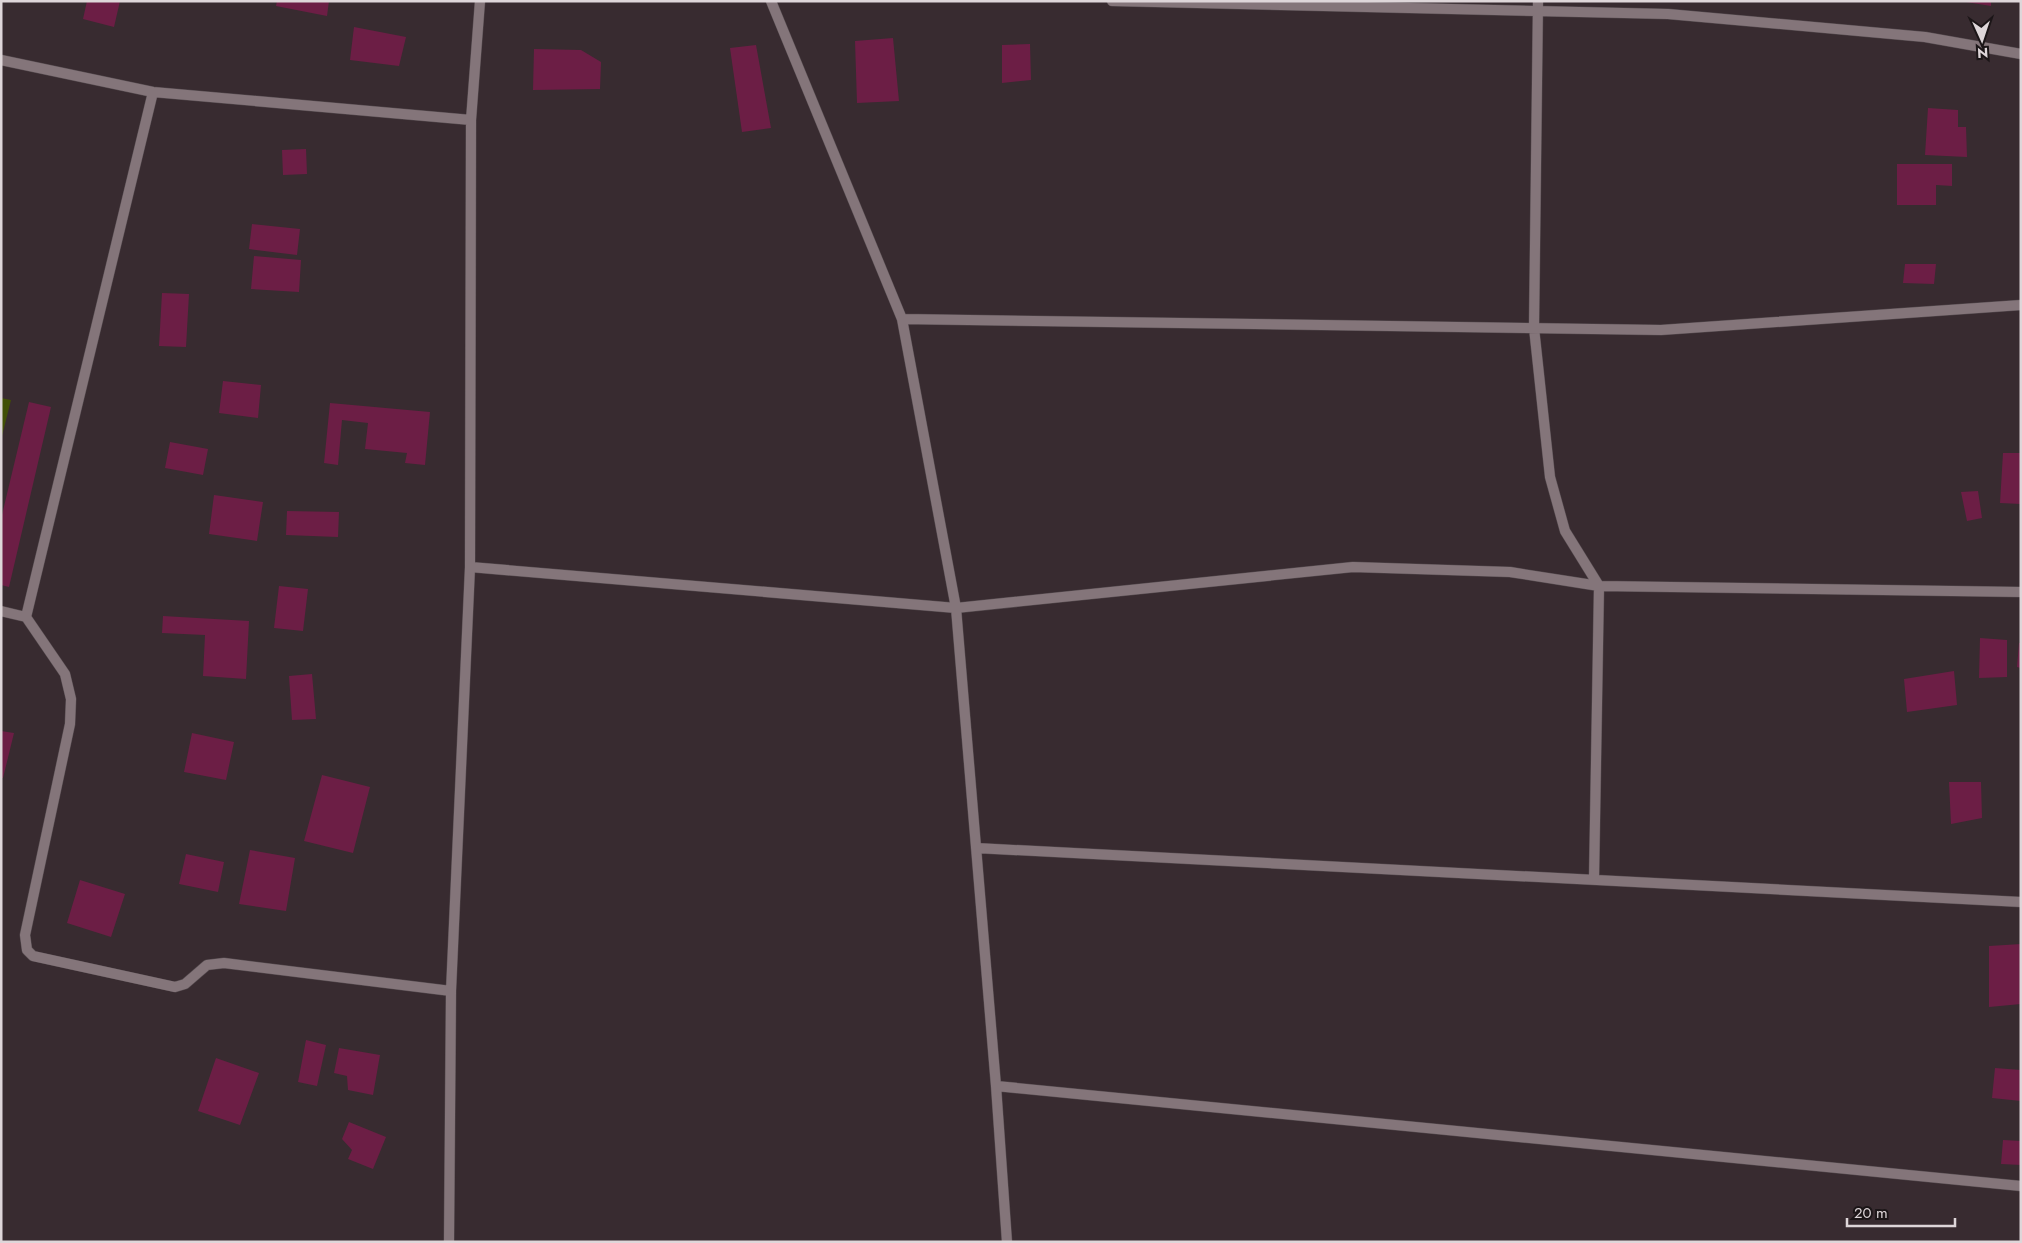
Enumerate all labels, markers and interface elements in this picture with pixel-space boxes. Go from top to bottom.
north arrow [1957,15,2007,65]
text: N [1977,43,1989,63]
scale bar [1847,1196,1954,1228]
text: 20 m [1854,1202,1888,1224]

